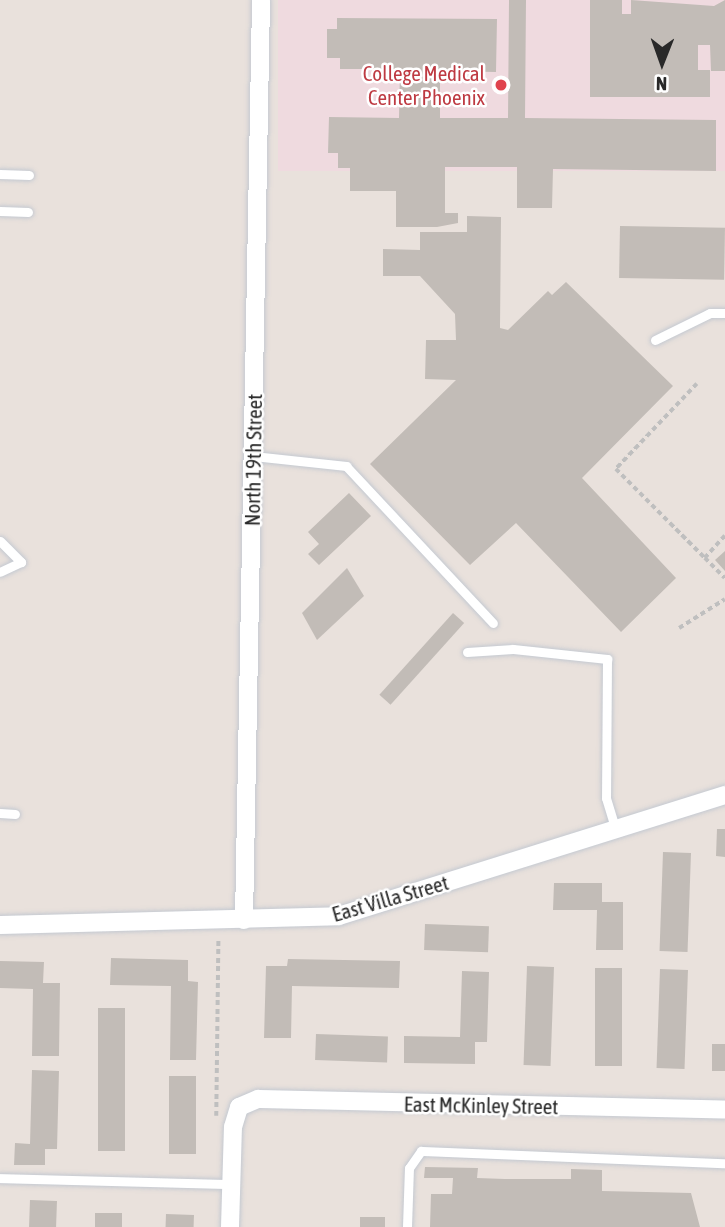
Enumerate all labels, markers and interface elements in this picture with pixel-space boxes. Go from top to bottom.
north arrow [627,28,697,98]
place label: College Medical Center Phoenix [363,60,485,110]
text: N [656,73,667,95]
marker: College Medical Center Phoenix [491,75,511,95]
street label: North 19th Street [239,394,267,526]
street label: East Villa Street [329,869,451,927]
street label: East McKinley Street [404,1091,558,1119]

